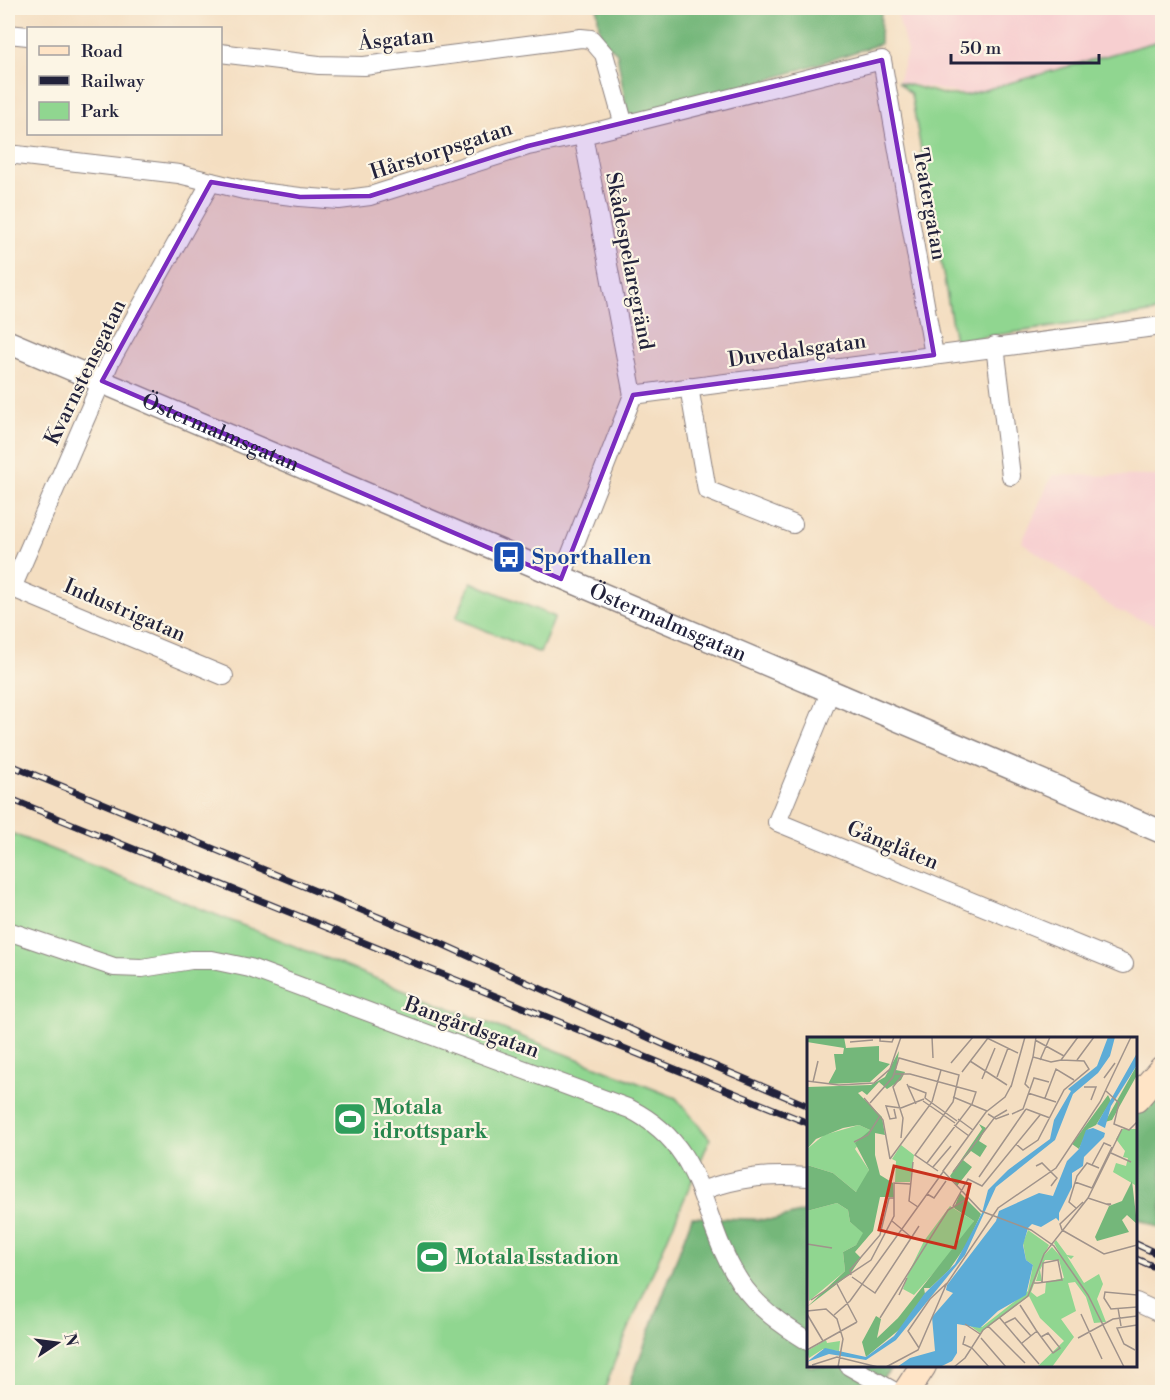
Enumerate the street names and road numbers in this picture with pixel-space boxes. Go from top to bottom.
street label: Åsgatan [356,21,436,57]
street label: Hårstorpsgatan [367,116,516,186]
street label: Teatergatan [906,146,952,263]
street label: Skådespelaregränd [599,170,659,352]
street label: Kvarnstensgatan [39,295,133,449]
street label: Duvedalsgatan [726,328,868,374]
street label: Östermalmsgatan [138,386,303,478]
street label: Industrigatan [60,574,190,648]
street label: Östermalmsgatan [585,576,751,668]
street label: Gånglåten [843,816,943,876]
street label: Bangårdsgatan [400,991,543,1065]

